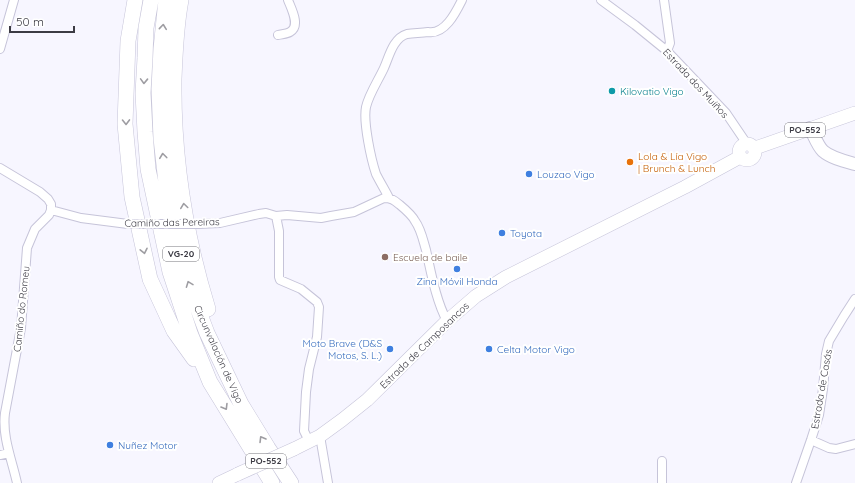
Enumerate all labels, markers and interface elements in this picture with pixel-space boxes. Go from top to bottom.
scale bar [10,8,74,34]
text: 50 m [16,14,44,29]
one-way arrow [158,24,167,30]
street label: Estrada dos Muíños [660,46,731,121]
one-way arrow [140,78,148,84]
place label: Kilovatio Vigo [620,85,684,98]
marker: Kilovatio Vigo [607,86,617,96]
one-way arrow [121,119,130,125]
road number: PO-552 [785,123,825,137]
place label: Lola & Lía Vigo | Brunch & Lunch [638,150,715,175]
one-way arrow [158,153,167,159]
marker: Lola & Lía Vigo | Brunch & Lunch [625,157,635,167]
place label: Louzao Vigo [537,168,595,181]
marker: Louzao Vigo [524,169,534,179]
one-way arrow [180,203,189,209]
street label: Camiño das Pereiras [124,215,220,230]
place label: Toyota [510,227,542,240]
marker: Toyota [497,228,507,238]
road number: VG-20 [163,247,199,261]
one-way arrow [139,248,147,254]
place label: Escuela de baile [393,251,468,264]
marker: Escuela de baile [380,252,390,262]
marker: Zina Móvil Honda [452,264,462,274]
street label: Camiño do Romeu [11,265,32,353]
place label: Zina Móvil Honda [416,275,498,288]
one-way arrow [185,280,193,287]
street label: Estrada de Camposancos [377,299,472,391]
street label: Circunvalación de Vigo [191,303,246,405]
place label: Moto Brave (D&S Motos, S. L.) [302,337,382,362]
place label: Celta Motor Vigo [497,343,575,356]
marker: Moto Brave (D&S Motos, S. L.) [385,344,395,354]
marker: Celta Motor Vigo [484,344,494,354]
street label: Estrada de Casás [808,348,835,430]
one-way arrow [221,403,228,410]
one-way arrow [260,436,267,443]
place label: Nuñez Motor [118,439,178,452]
marker: Nuñez Motor [105,440,115,450]
road number: PO-552 [246,454,286,468]

